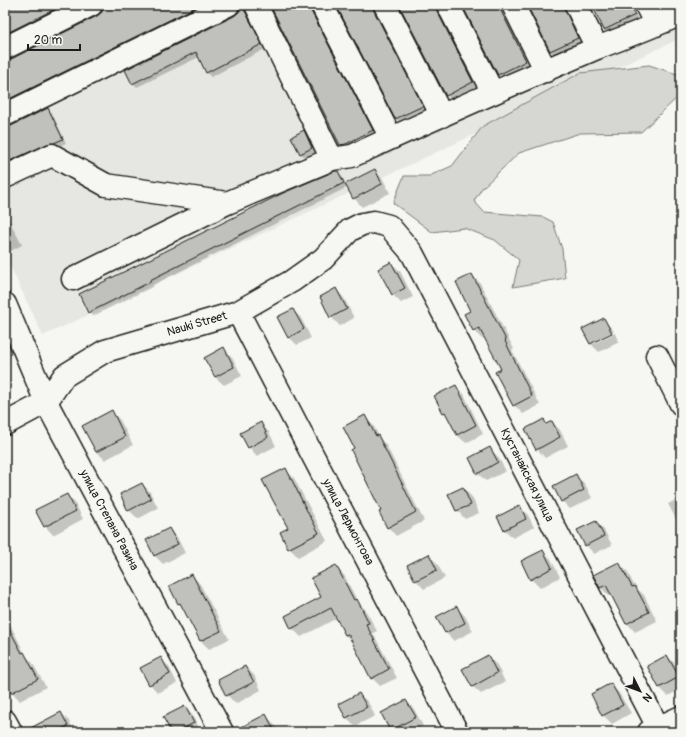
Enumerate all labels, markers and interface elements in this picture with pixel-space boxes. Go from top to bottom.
scale bar [28,26,80,52]
text: 20 m [34,33,63,48]
street label: Nauki Street [165,308,229,340]
street label: Кустанайская улица [497,426,557,525]
street label: улица Степана Разина [76,466,142,573]
street label: улица Лермонтова [318,475,377,568]
north arrow [620,671,660,711]
text: N [639,690,654,705]

